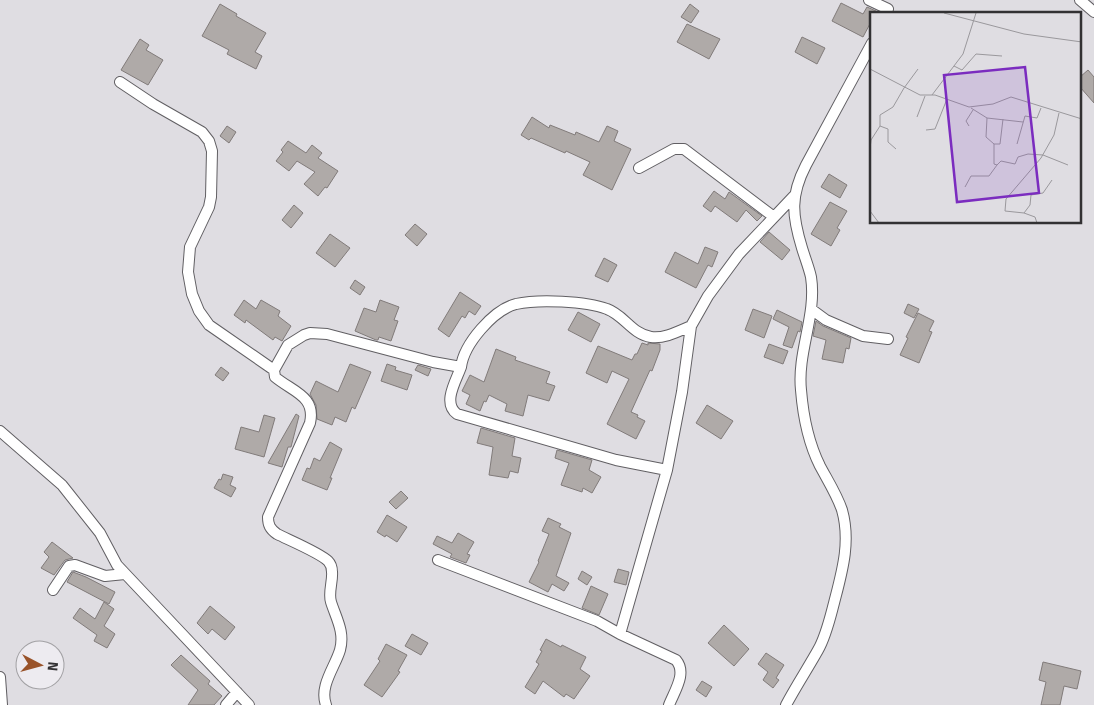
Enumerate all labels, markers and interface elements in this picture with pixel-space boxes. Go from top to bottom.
inset map [870,12,1082,224]
north arrow [15,640,65,690]
text: N [43,661,61,672]

